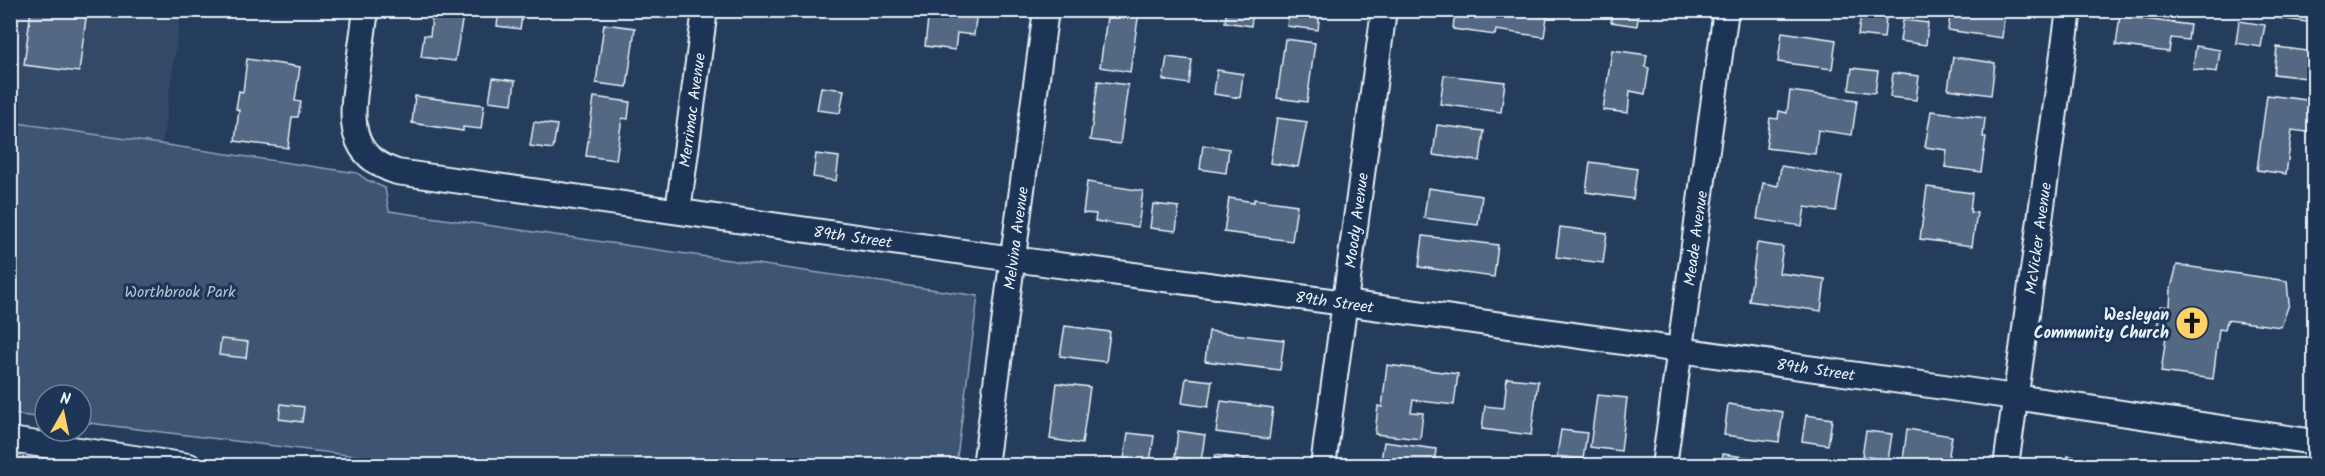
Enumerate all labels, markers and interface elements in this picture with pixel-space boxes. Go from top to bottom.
street label: Merrimac Avenue [673,51,713,169]
street label: Moody Avenue [1339,171,1376,270]
street label: McVicker Avenue [2019,181,2059,296]
street label: Melvina Avenue [998,185,1036,291]
street label: Meade Avenue [1678,189,1715,288]
street label: 89th Street [812,220,895,256]
park label: Worthbrook Park [125,280,236,305]
street label: 89th Street [1293,286,1376,321]
place label: Wesleyan Community Church [2034,303,2169,346]
church icon: Wesleyan Community Church [2174,305,2210,341]
street label: 89th Street [1775,353,1857,389]
north arrow [33,383,93,443]
text: N [58,387,72,413]

